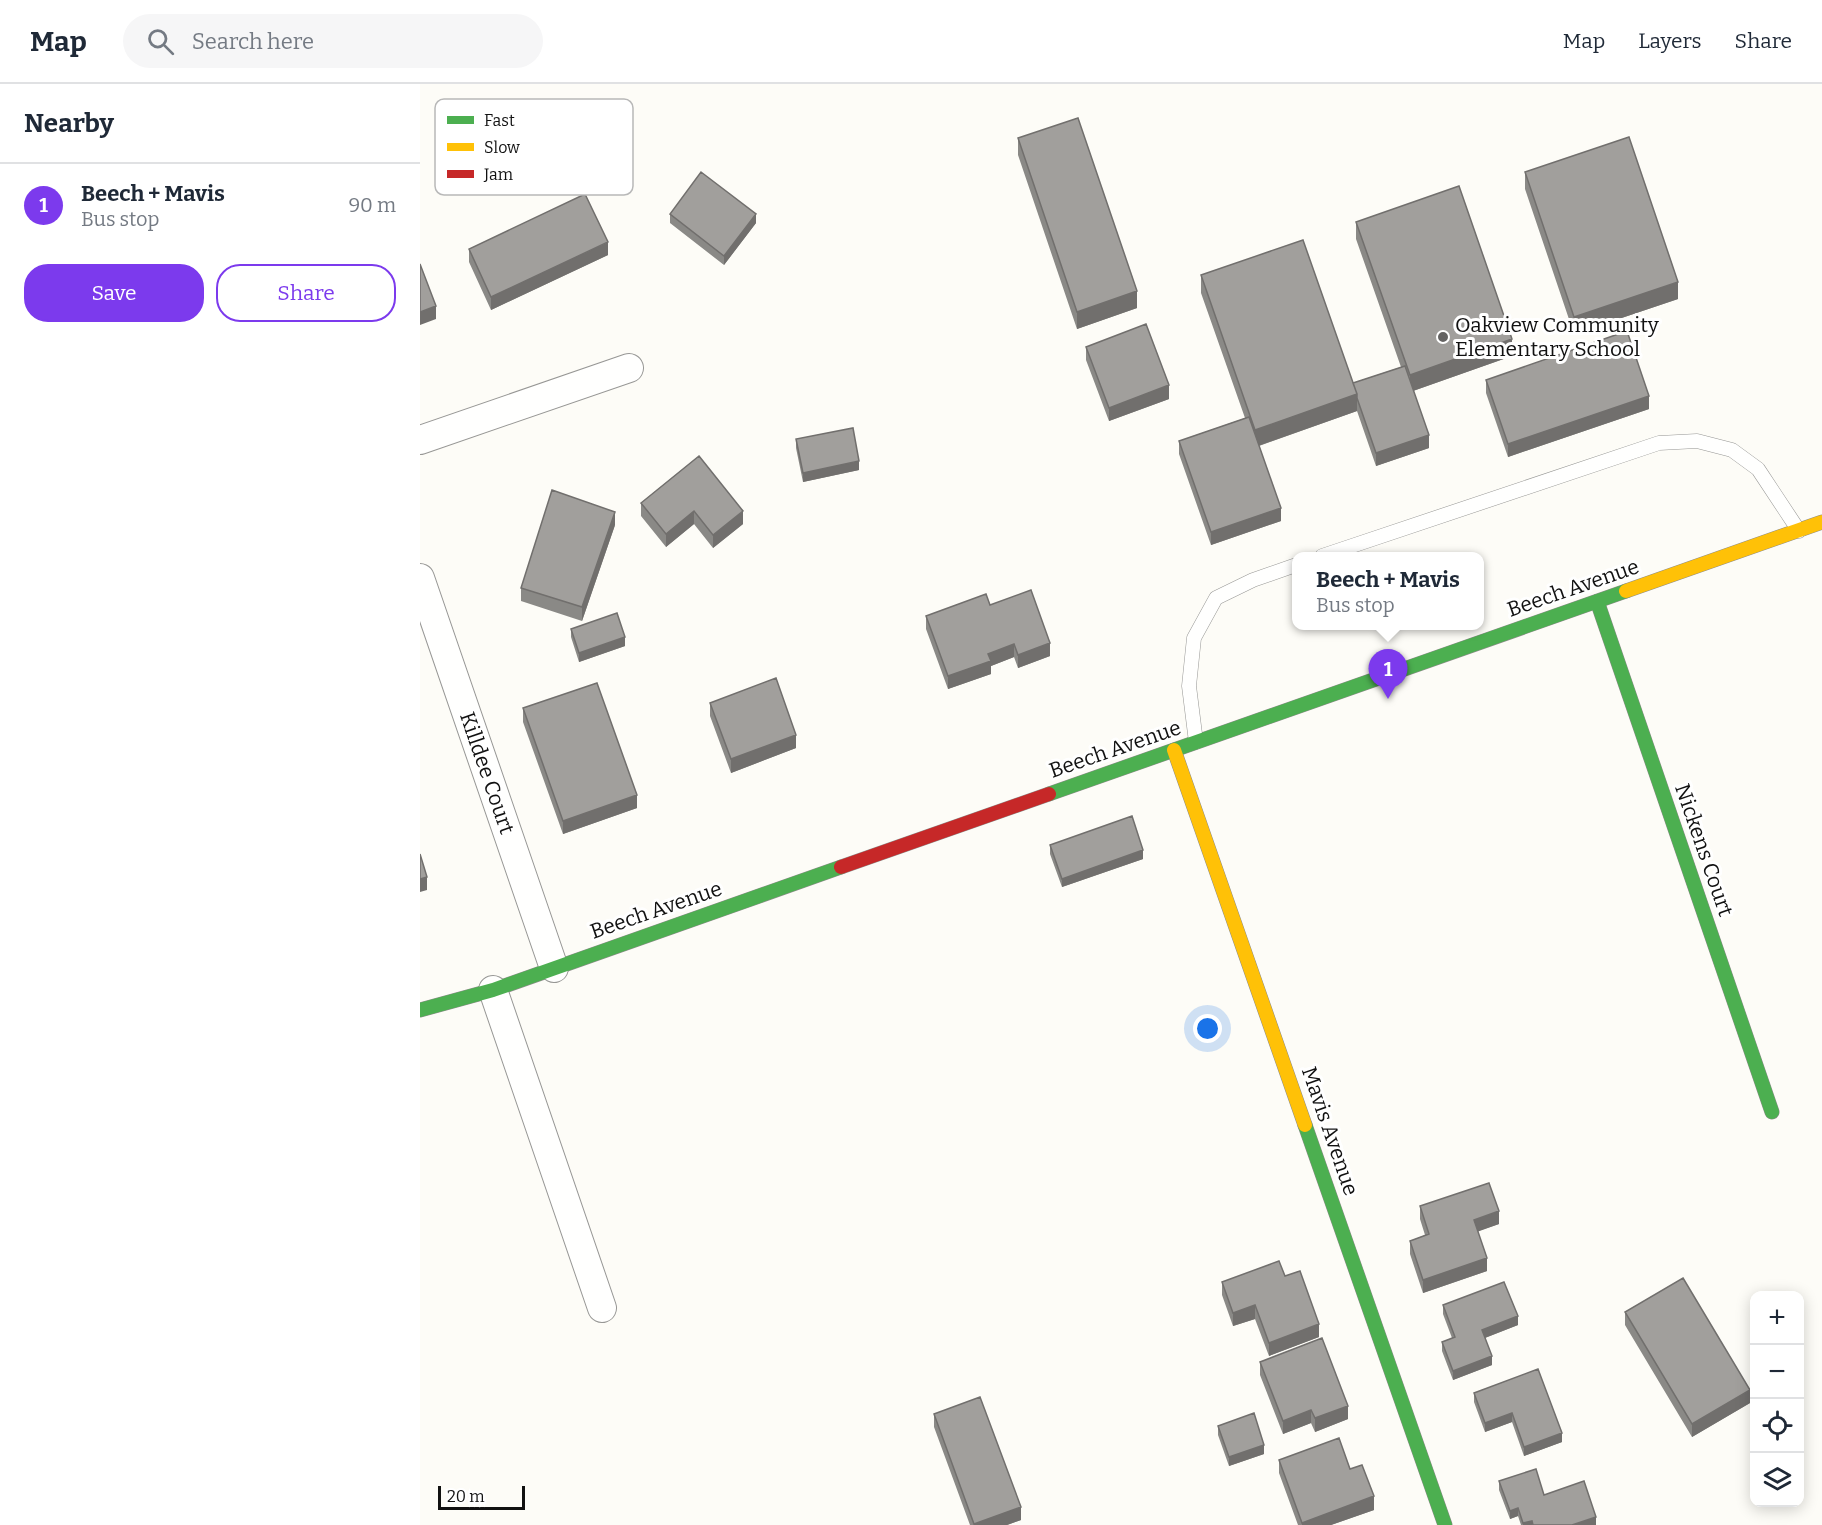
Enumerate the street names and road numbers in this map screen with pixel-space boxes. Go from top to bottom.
street label: Beech Avenue [1504,553,1642,623]
street label: Killdee Court [454,708,520,838]
street label: Beech Avenue [1046,714,1184,784]
street label: Nickens Court [1669,780,1739,920]
street label: Beech Avenue [587,875,725,945]
street label: Mavis Avenue [1296,1063,1364,1199]

